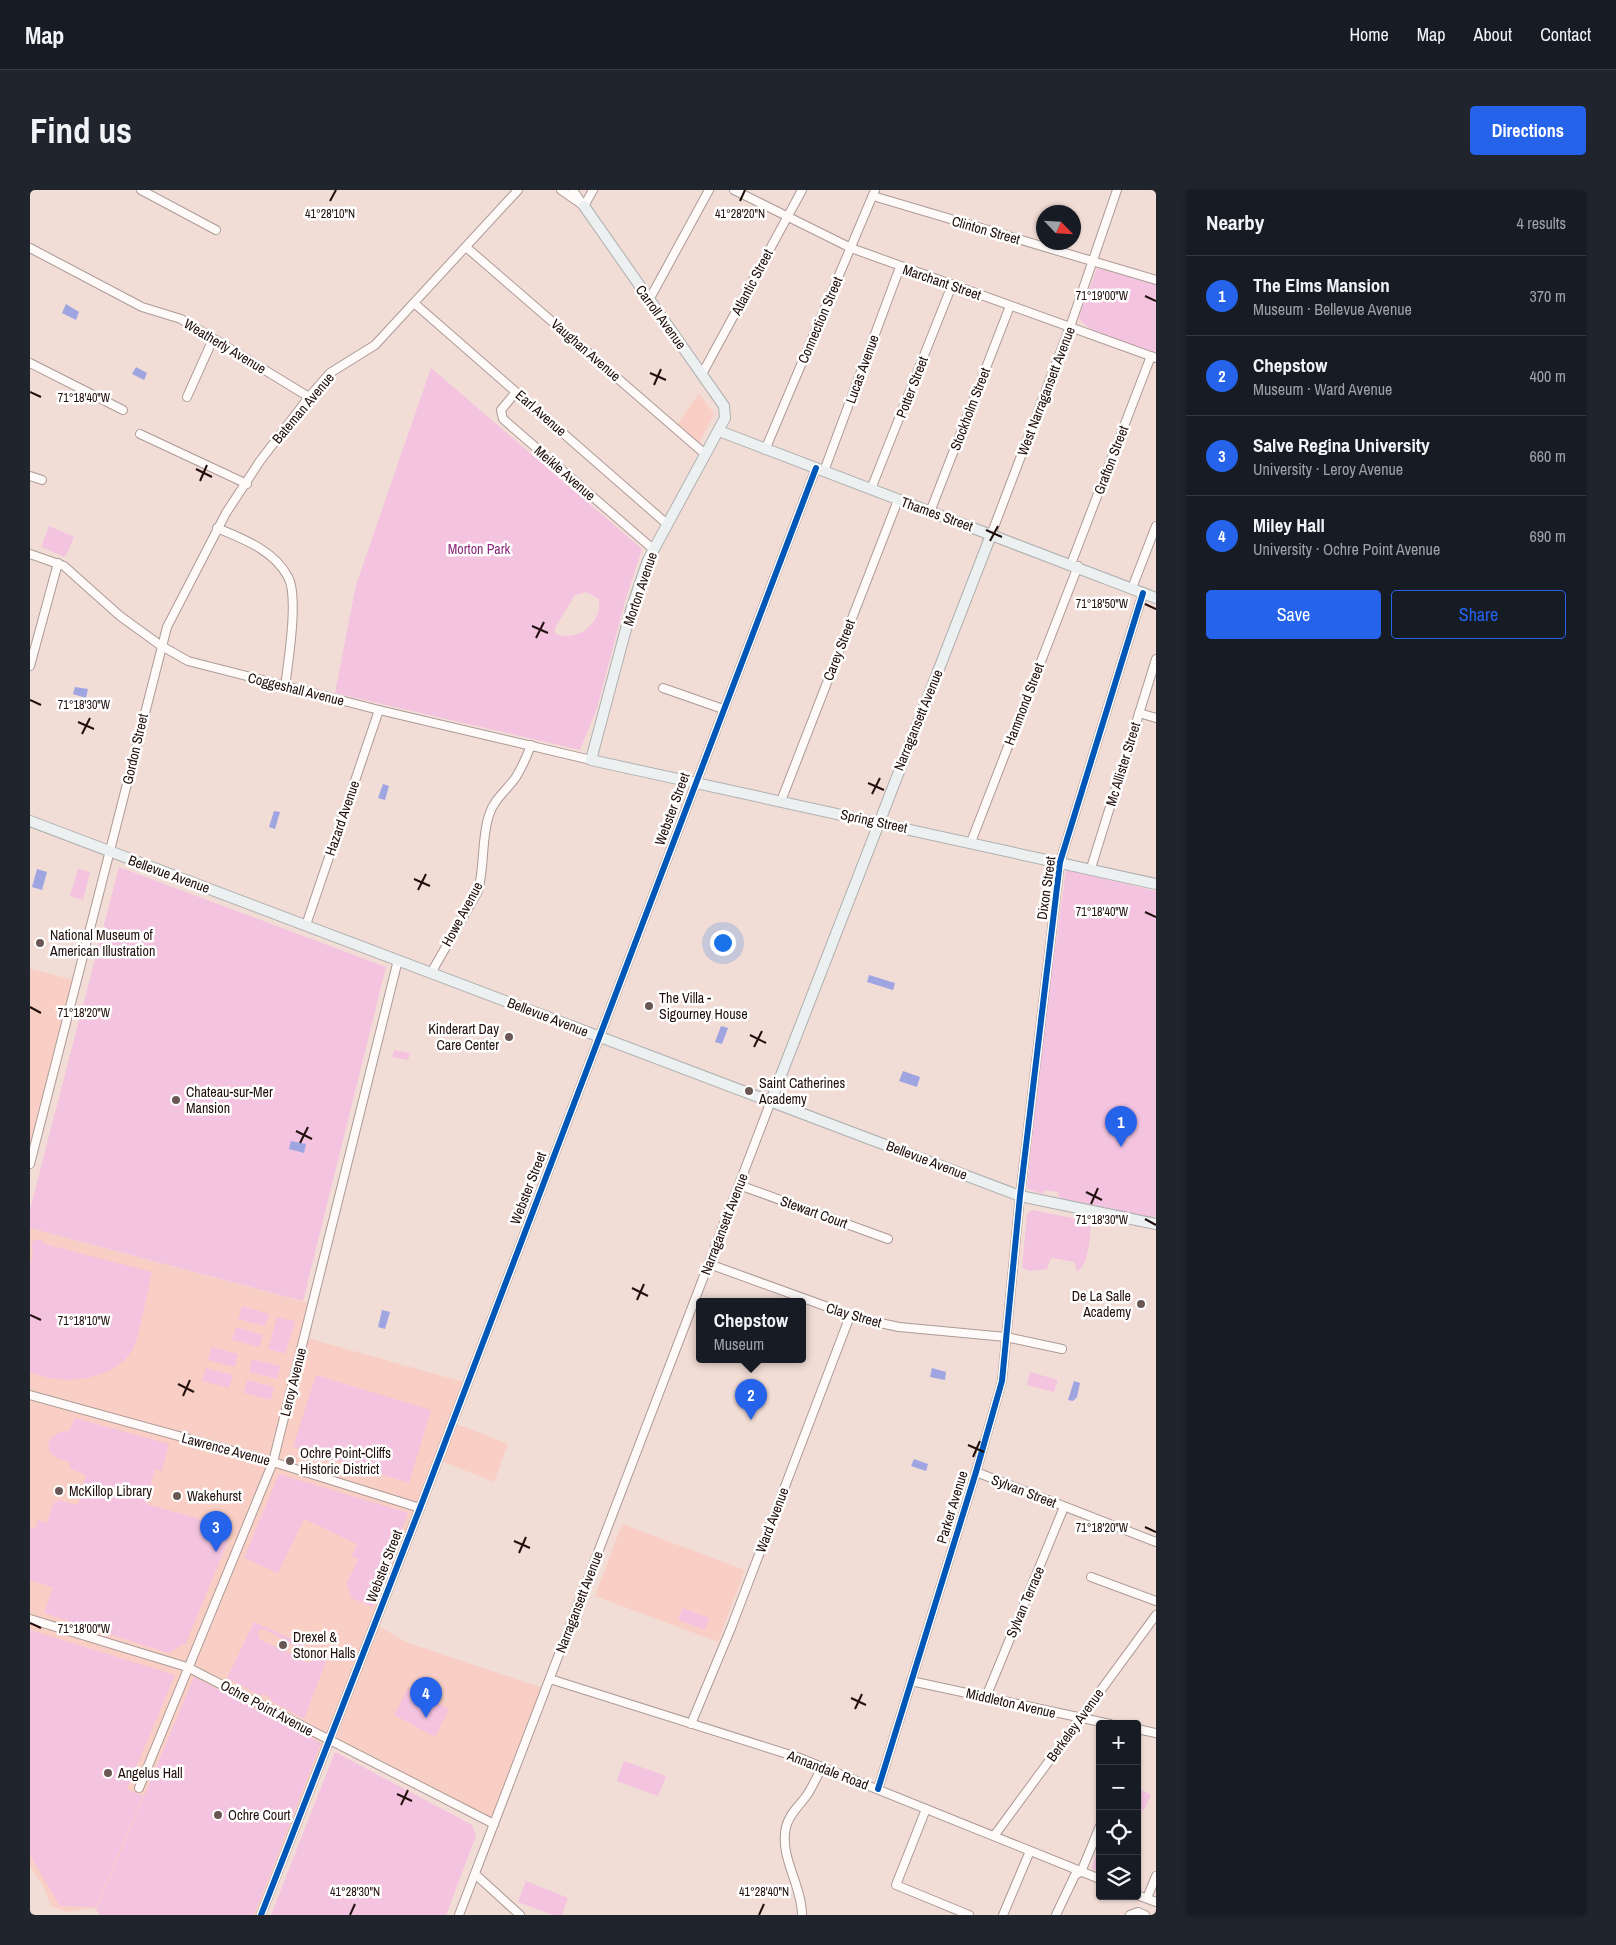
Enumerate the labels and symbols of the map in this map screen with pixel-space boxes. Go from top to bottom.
north arrow [1036,205,1081,250]
text: 41°28'10"N [305,206,355,222]
text: 41°28'20"N [715,206,765,222]
street label: Clinton Street [950,212,1022,248]
street label: Atlantic Street [727,246,777,319]
street label: Marchant Street [900,260,984,304]
street label: Connection Street [794,274,846,366]
street label: Carroll Avenue [632,281,690,353]
text: 71°19'00"W [1076,288,1129,304]
street label: Weatherly Avenue [181,314,269,378]
street label: Vaughan Avenue [547,315,625,385]
street label: West Narragansett Avenue [1013,324,1079,458]
street label: Lucas Avenue [841,332,883,406]
street label: Potter Street [892,354,932,420]
street label: Stockholm Street [946,365,994,453]
street label: Bateman Avenue [268,369,338,447]
street label: Earl Avenue [512,386,570,440]
text: 71°18'40"W [58,390,111,406]
street label: Grafton Street [1090,423,1132,497]
street label: Meikle Avenue [531,442,599,504]
street label: Thames Street [899,493,975,535]
park label: Morton Park [448,540,511,558]
street label: Morton Avenue [619,550,661,628]
text: 71°18'50"W [1076,596,1129,612]
street label: Carey Street [819,617,859,683]
street label: Hammond Street [1000,660,1048,748]
street label: Narragansett Avenue [889,667,947,773]
street label: Coggeshall Avenue [246,668,346,710]
text: 71°18'30"W [58,697,111,713]
street label: Gordon Street [118,712,152,786]
street label: Mc Allister Street [1102,720,1144,808]
street label: Webster Street [650,770,694,848]
street label: Hazard Avenue [321,778,363,858]
street label: Spring Street [839,805,909,837]
street label: Bellevue Avenue [126,851,212,897]
street label: Dixon Street [1033,855,1059,921]
street label: Howe Avenue [437,879,487,949]
text: 71°18'40"W [1076,904,1129,920]
place label: National Museum of American Illustration [49,926,155,960]
your location [710,930,736,956]
marker: National Museum of American Illustration [34,937,46,949]
place label: The Villa - Sigourney House [659,989,748,1023]
street label: Bellevue Avenue [505,993,591,1041]
marker: The Villa - Sigourney House [643,1000,655,1012]
text: 71°18'20"W [58,1005,111,1021]
place label: Kinderart Day Care Center [428,1020,499,1054]
marker: Kinderart Day Care Center [503,1031,515,1043]
place label: Saint Catherines Academy [758,1074,845,1108]
place label: Chateau-sur-Mer Mansion [186,1083,273,1117]
marker: Saint Catherines Academy [743,1085,755,1097]
marker: Chateau-sur-Mer Mansion [170,1094,182,1106]
pin: 1 [1105,1106,1137,1147]
street label: Bellevue Avenue [884,1136,970,1184]
street label: Webster Street [506,1149,550,1227]
street label: Narragansett Avenue [696,1171,752,1277]
street label: Stewart Court [778,1192,850,1232]
text: 71°18'30"W [1076,1212,1129,1228]
place label: De La Salle Academy [1072,1287,1131,1321]
marker: De La Salle Academy [1135,1298,1147,1310]
street label: Clay Street [824,1299,884,1331]
text: 71°18'10"W [58,1313,111,1329]
street label: Leroy Avenue [276,1346,310,1418]
pin: 2 [735,1379,767,1420]
street label: Lawrence Avenue [180,1429,272,1469]
place label: Ochre Point-Cliffs Historic District [300,1444,391,1478]
marker: Ochre Point-Cliffs Historic District [284,1455,296,1467]
street label: Parker Avenue [932,1468,972,1546]
street label: Sylvan Street [989,1470,1059,1512]
place label: McKillop Library [69,1482,152,1500]
marker: McKillop Library [53,1485,65,1497]
street label: Ward Avenue [751,1485,793,1555]
place label: Wakehurst [187,1487,241,1505]
marker: Wakehurst [171,1490,183,1502]
pin: 3 [200,1511,232,1552]
text: 71°18'20"W [1076,1520,1129,1536]
street label: Webster Street [362,1527,406,1605]
street label: Narragansett Avenue [551,1549,607,1655]
street label: Sylvan Terrace [1002,1564,1048,1640]
text: 71°18'00"W [58,1621,111,1637]
place label: Drexel & Stonor Halls [293,1628,356,1662]
marker: Drexel & Stonor Halls [277,1639,289,1651]
street label: Ochre Point Avenue [217,1676,317,1740]
pin: 4 [410,1677,442,1718]
street label: Middleton Avenue [964,1684,1058,1722]
street label: Berkeley Avenue [1042,1685,1108,1765]
street label: Annandale Road [784,1746,871,1794]
place label: Angelus Hall [117,1764,182,1782]
marker: Angelus Hall [102,1767,114,1779]
place label: Ochre Court [228,1806,291,1824]
marker: Ochre Court [212,1809,224,1821]
text: 41°28'30"N [330,1884,380,1900]
text: 41°28'40"N [739,1884,789,1900]

